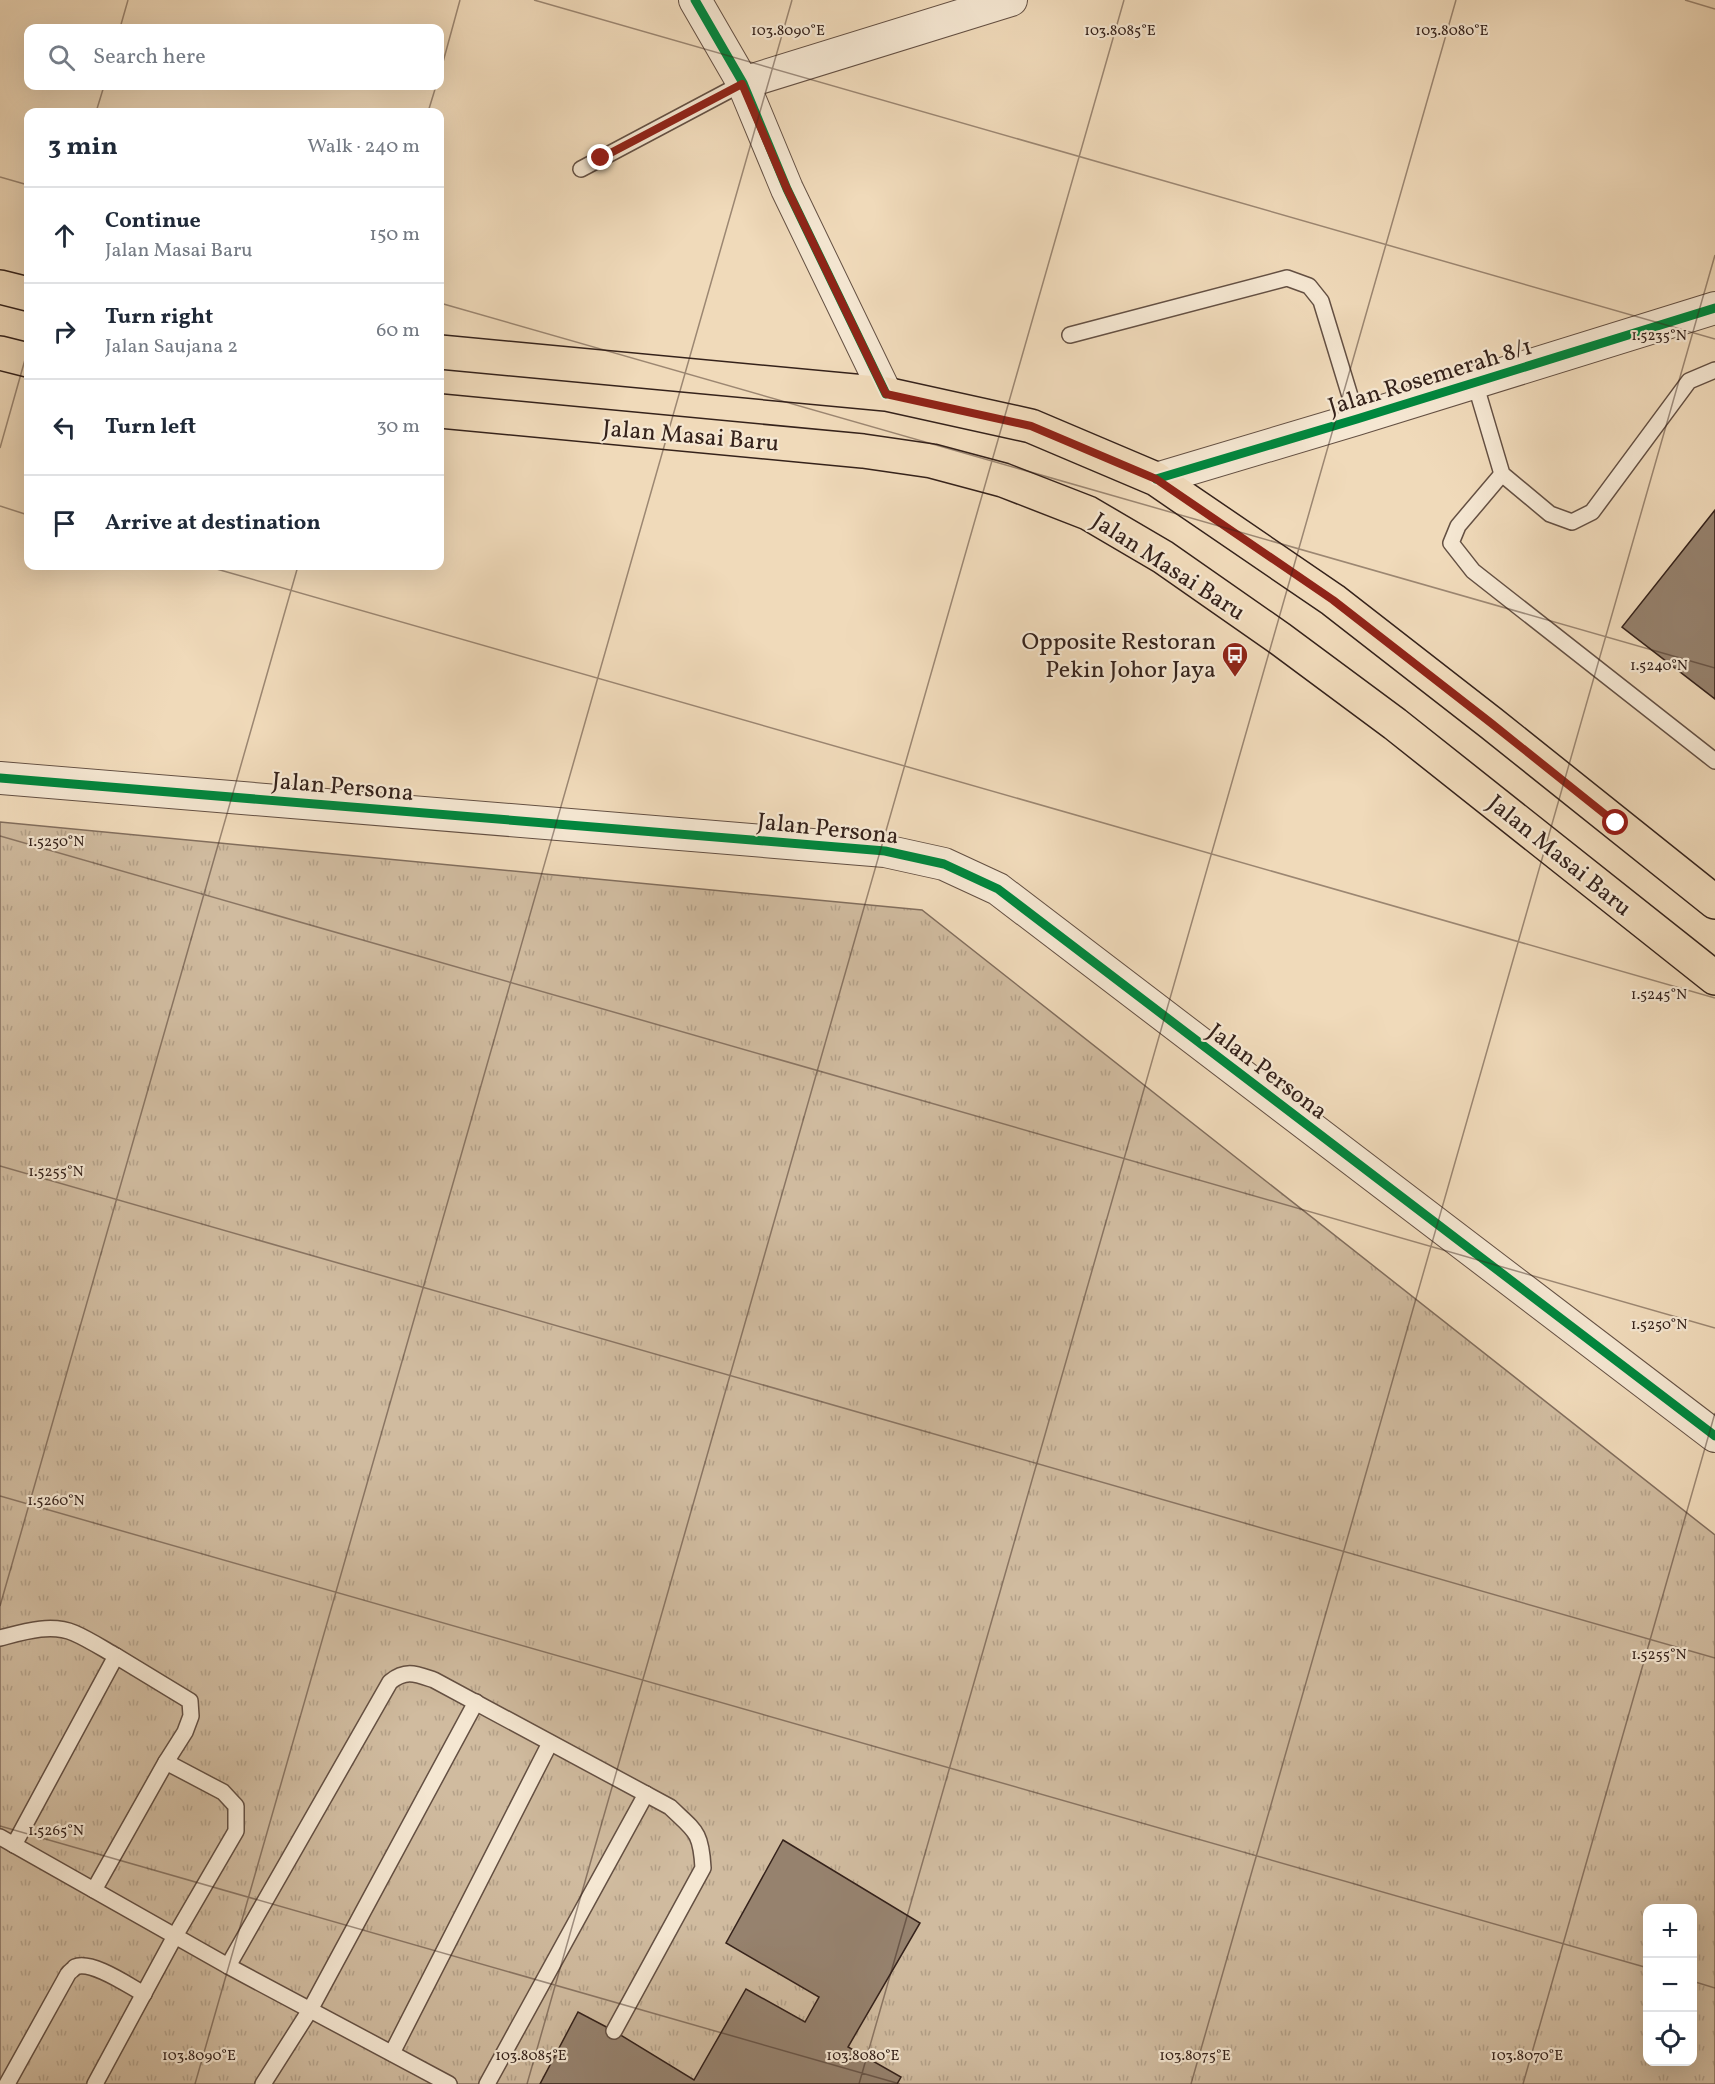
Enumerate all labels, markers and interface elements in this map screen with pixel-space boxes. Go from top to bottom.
text: 103.8090°E [751,21,825,42]
text: 103.8085°E [1084,21,1156,42]
text: 103.8080°E [1415,21,1489,42]
search box [24,24,444,90]
icon: search [45,41,78,74]
text: Search here [93,42,206,73]
text: 3 min [48,129,118,165]
text: Walk · 240 m [307,133,420,161]
route end [587,144,613,170]
text: Continue [105,206,201,237]
icon: ahead [48,219,81,252]
text: 150 m [369,221,420,249]
text: Jalan Masai Baru [105,237,253,265]
text: Turn right [105,302,213,333]
icon: right [48,315,81,348]
text: 60 m [376,317,420,345]
text: 1.5235°N [1631,326,1687,347]
street label: Jalan Rosemerah 8/1 [1324,331,1537,425]
text: Jalan Saujana 2 [105,333,238,361]
icon: left [48,411,81,444]
text: Turn left [105,412,196,443]
street label: Jalan Masai Baru [601,412,781,462]
text: 30 m [376,413,420,441]
street label: Jalan Masai Baru [1084,505,1251,630]
icon: arrive [48,507,81,540]
text: Arrive at destination [105,508,321,539]
place label: Opposite Restoran Pekin Johor Jaya [1021,626,1216,688]
bus stop icon: Opposite Restoran Pekin Johor Jaya [1220,640,1250,678]
text: 1.5240°N [1630,656,1688,677]
street label: Jalan Persona [270,765,415,811]
street label: Jalan Masai Baru [1479,788,1638,926]
street label: Jalan Persona [755,806,900,854]
route start [1602,809,1628,835]
text: 1.5250°N [28,832,84,853]
text: 1.5245°N [1631,985,1687,1006]
street label: Jalan Persona [1200,1016,1334,1129]
text: 1.5255°N [28,1162,84,1183]
text: 1.5250°N [1631,1315,1687,1336]
text: 1.5260°N [27,1491,85,1512]
text: 1.5255°N [1631,1645,1687,1666]
text: 1.5265°N [28,1821,84,1842]
map controls [1643,1904,1697,2066]
button: + [1643,1904,1697,1958]
button: − [1643,1958,1697,2012]
button: locate [1643,2012,1697,2066]
text: 103.8090°E [162,2046,236,2067]
text: 103.8085°E [495,2046,567,2067]
text: 103.8080°E [826,2046,900,2067]
text: 103.8075°E [1159,2046,1231,2067]
text: 103.8070°E [1491,2046,1563,2067]

